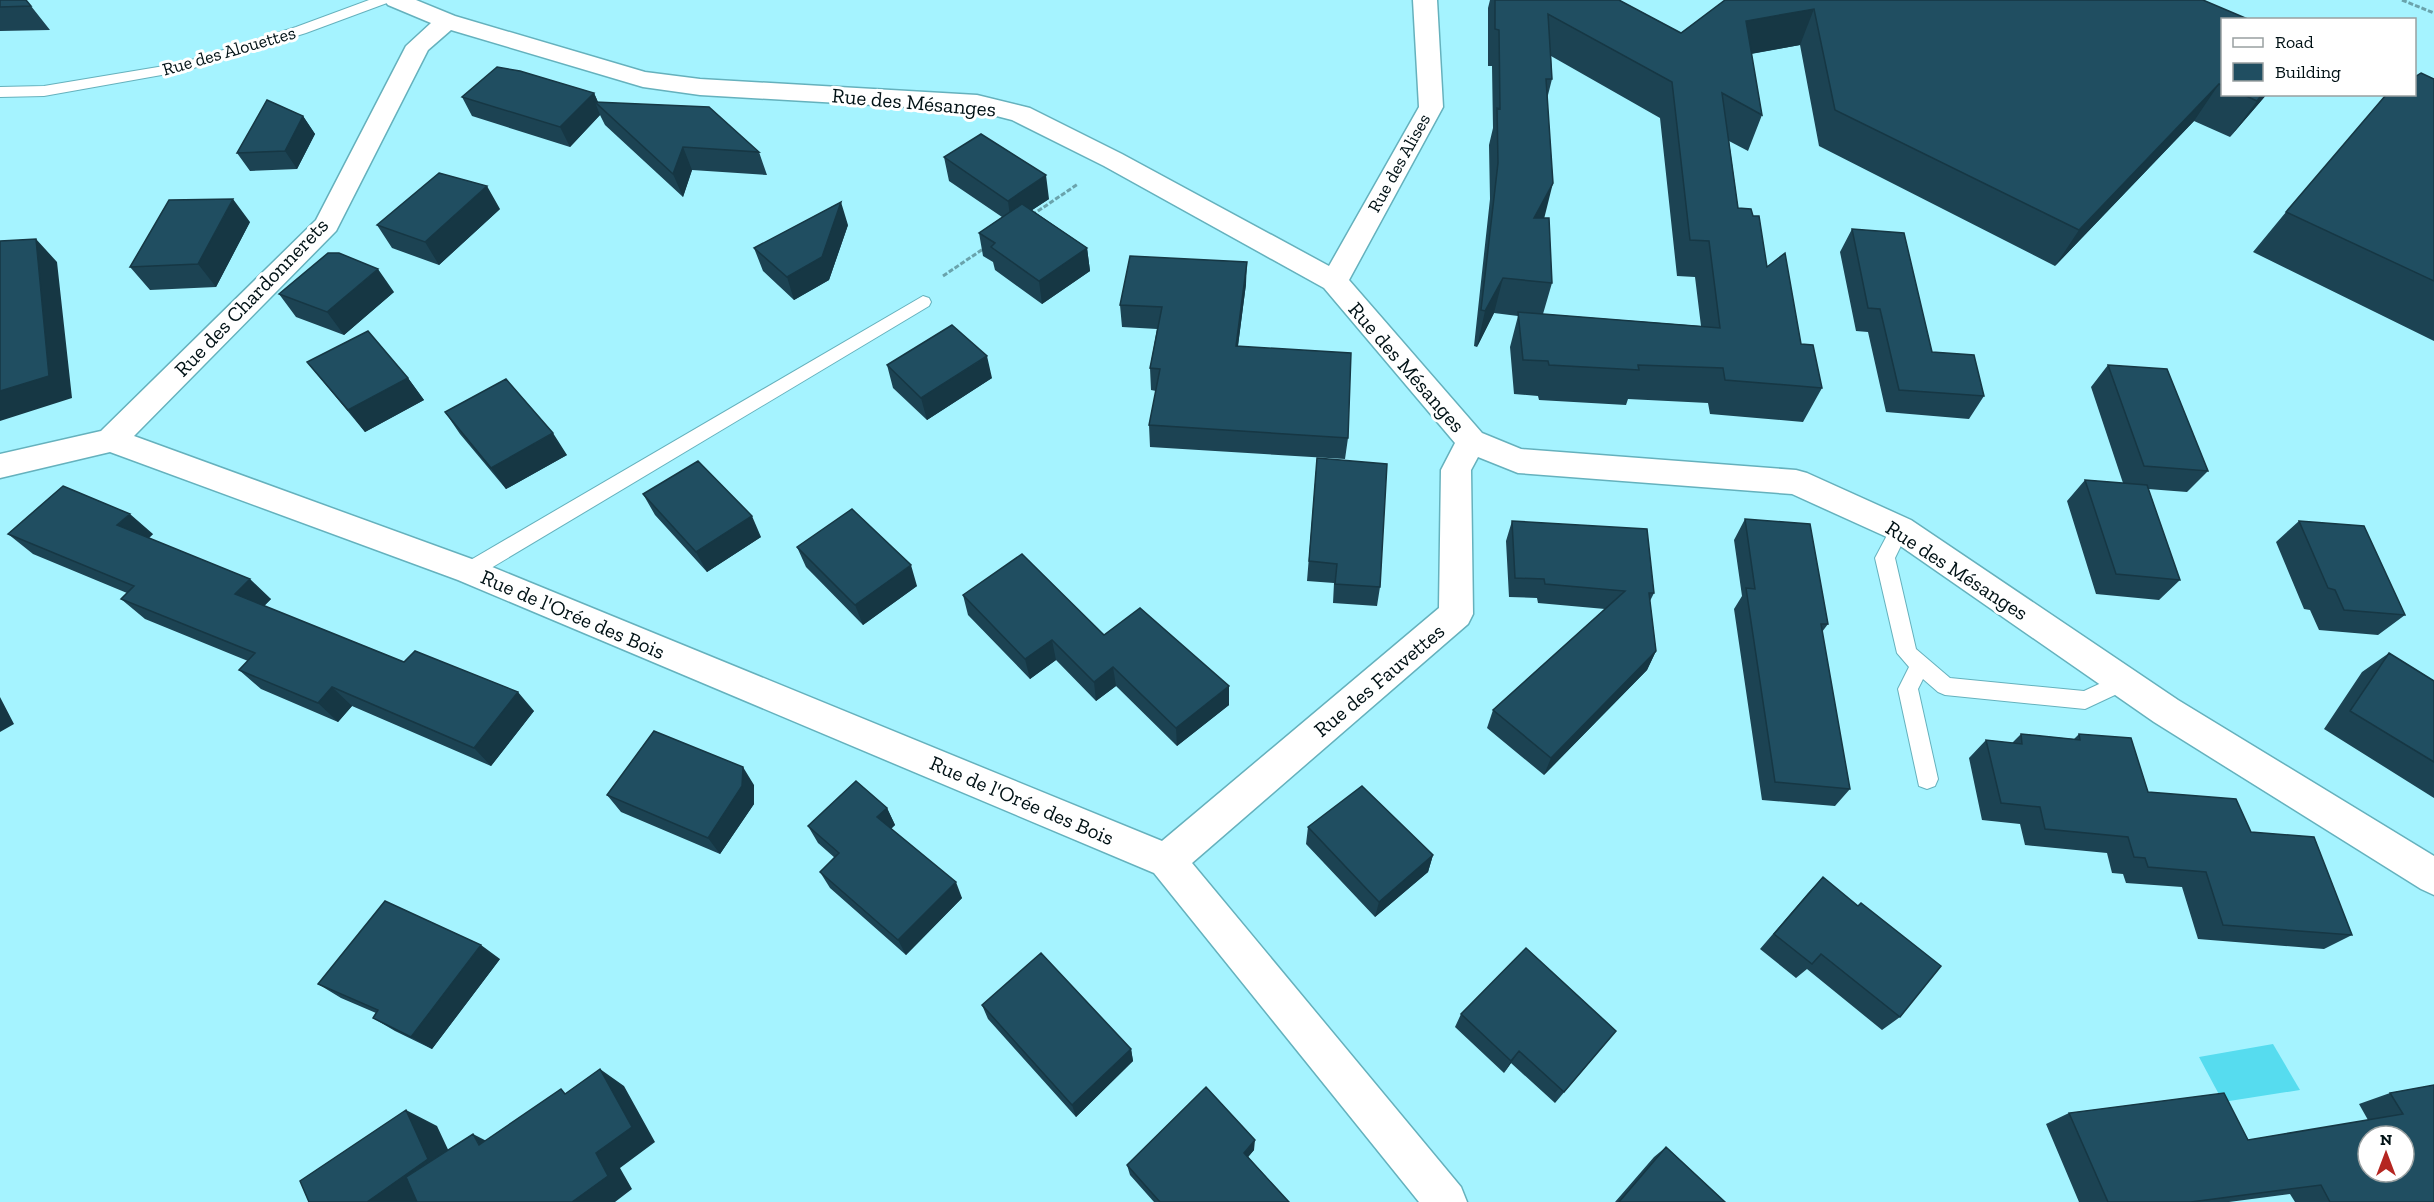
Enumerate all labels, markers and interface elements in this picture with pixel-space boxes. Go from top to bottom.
legend [2221,18,2416,96]
street label: Rue des Alouettes [160,21,298,81]
text: Road [2275,31,2314,53]
text: Building [2275,61,2341,83]
street label: Rue des Mésanges [831,82,997,122]
street label: Rue des Alises [1363,110,1435,216]
street label: Rue des Chardonnerets [169,212,333,382]
street label: Rue des Mésanges [1344,297,1470,437]
street label: Rue des Mésanges [1881,515,2033,625]
street label: Rue de l'Orée des Bois [477,564,669,664]
street label: Rue des Fauvettes [1309,618,1449,742]
street label: Rue de l'Orée des Bois [926,750,1118,850]
north arrow [2356,1124,2416,1184]
text: N [2380,1130,2392,1149]

